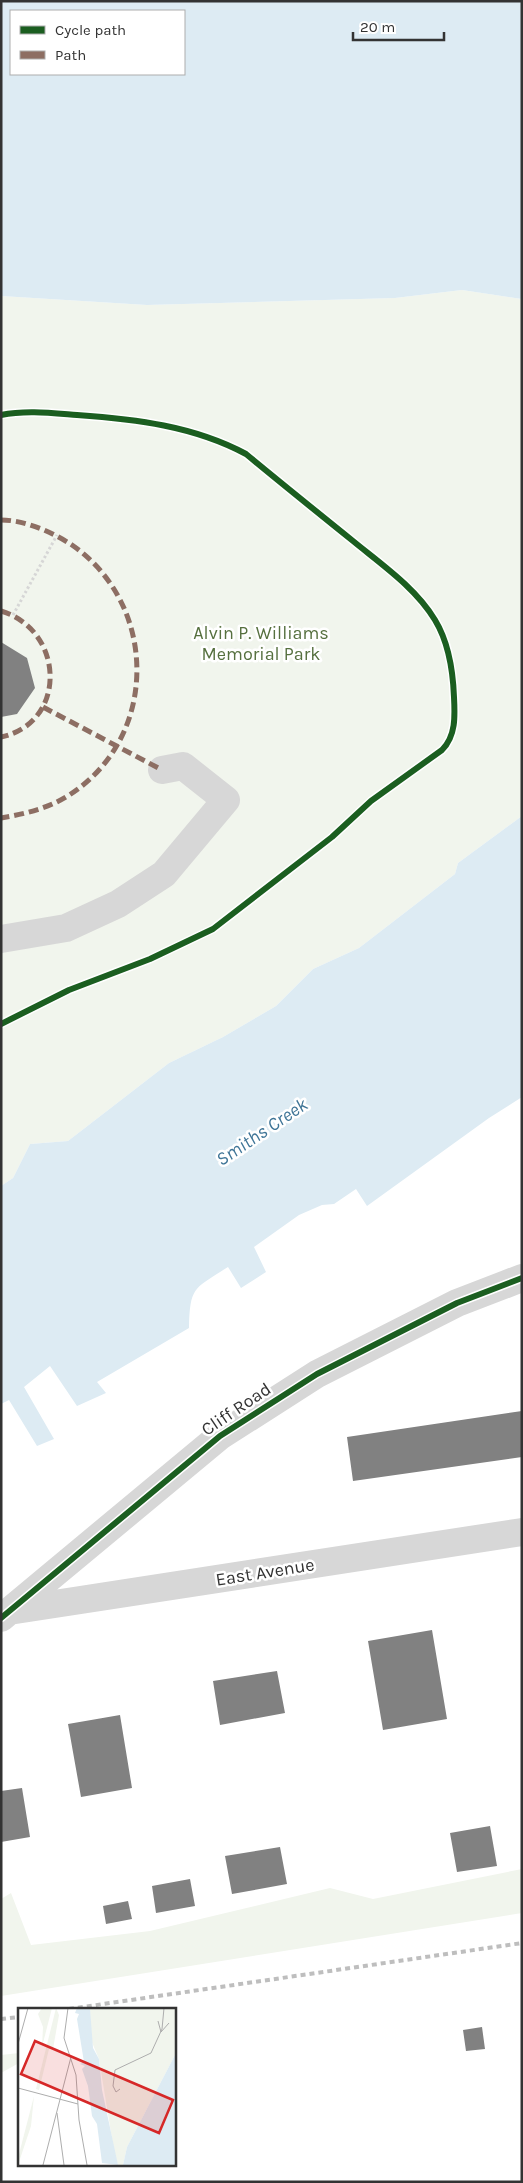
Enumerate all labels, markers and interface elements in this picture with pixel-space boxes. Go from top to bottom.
legend [10,10,185,75]
scale bar [353,10,444,42]
text: 20 m [360,18,395,36]
text: Cycle path [55,21,126,39]
text: Path [55,46,86,64]
park label: Alvin P. Williams Memorial Park [193,622,329,665]
water label: Smiths Creek [212,1093,312,1171]
street label: Cliff Road [197,1378,275,1440]
street label: East Avenue [214,1553,316,1591]
inset map [18,2008,175,2166]

